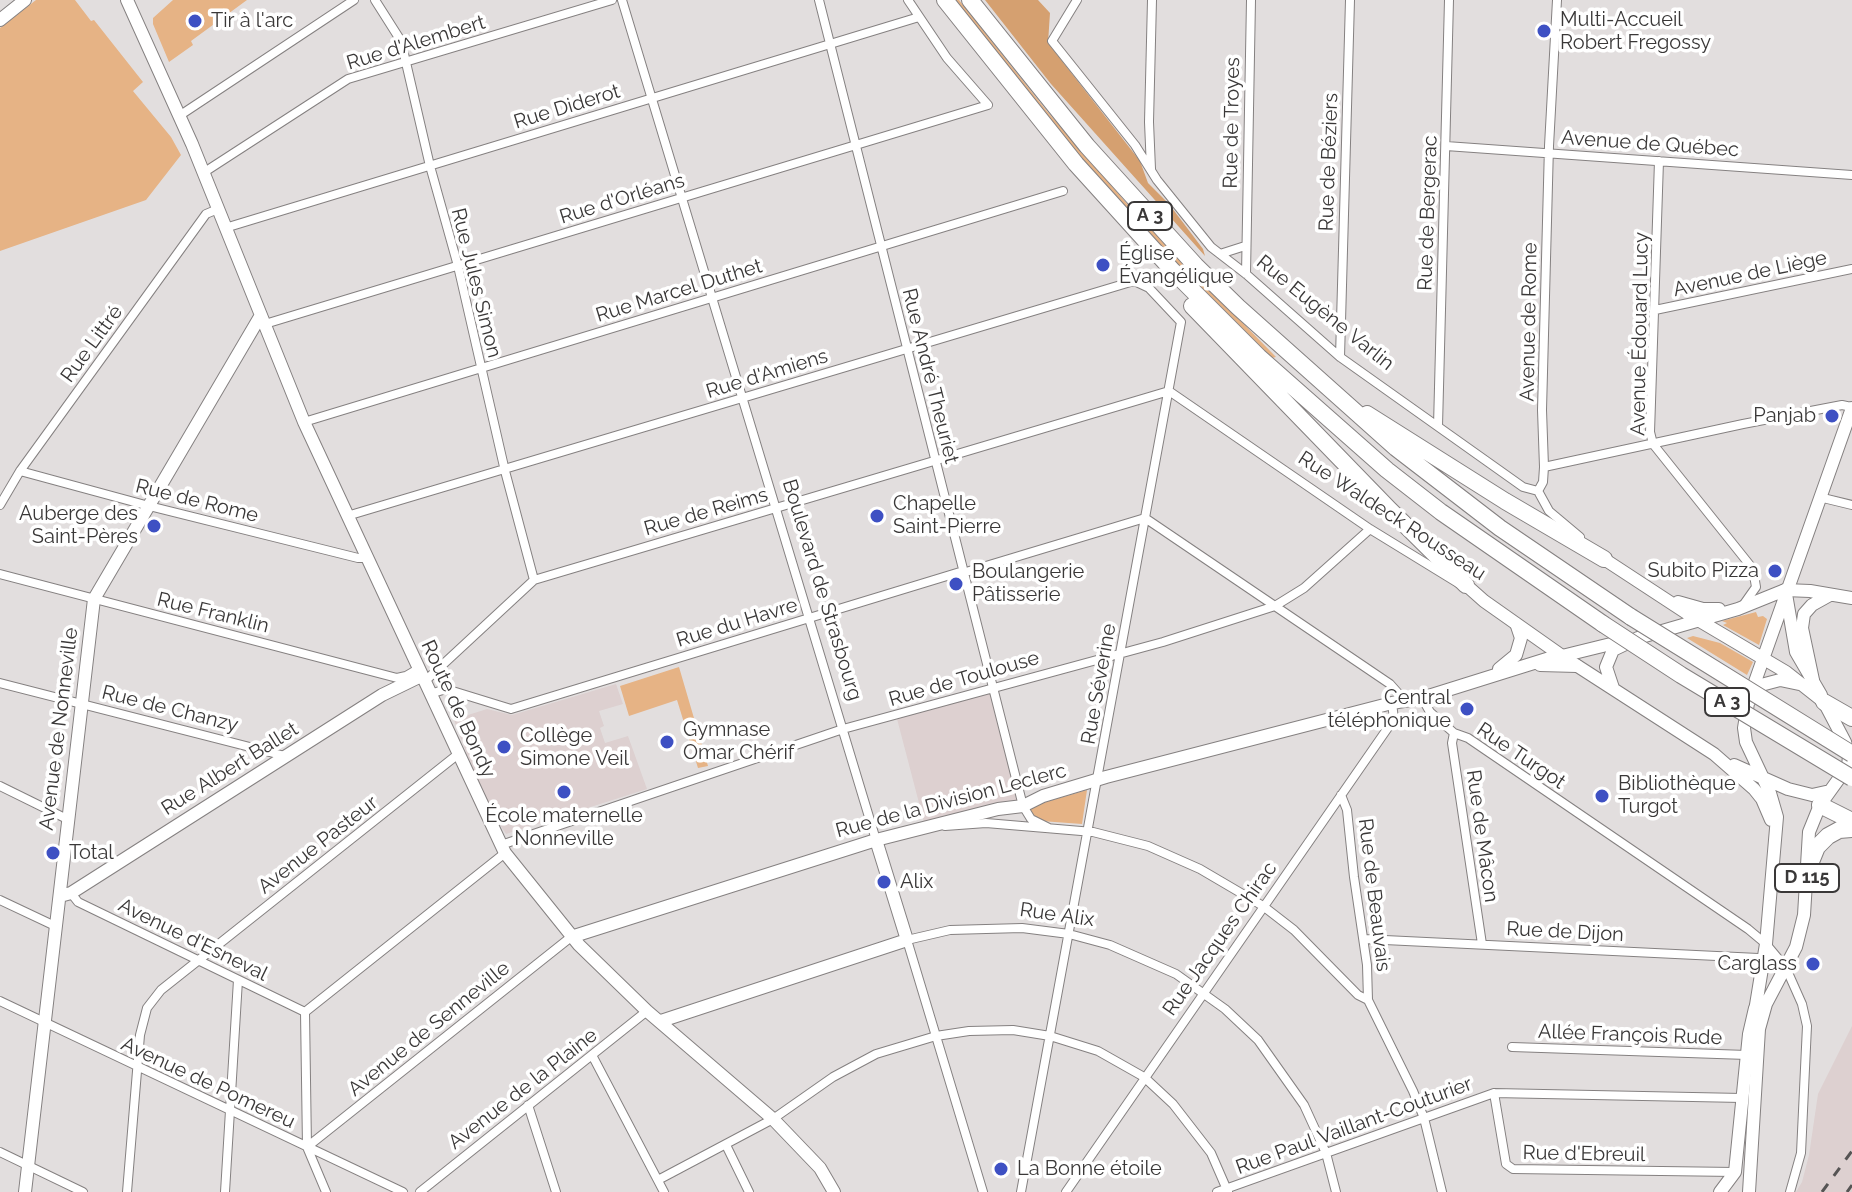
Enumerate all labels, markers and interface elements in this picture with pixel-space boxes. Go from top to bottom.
place label: Multi-Accueil Robert Fregossy [1560,8,1711,55]
place label: Tir à l'arc [211,9,293,33]
street label: Rue d'Alembert [344,11,488,75]
marker: Tir à l'arc [186,12,204,30]
marker: Multi-Accueil Robert Fregossy [1535,22,1553,40]
street label: Rue de Troyes [1219,57,1245,189]
street label: Rue Diderot [511,80,623,134]
street label: Rue de Béziers [1315,92,1343,232]
street label: Avenue de Québec [1560,126,1740,162]
street label: Rue de Bergerac [1413,135,1443,291]
street label: Rue d'Orléans [557,169,687,229]
road number: A 3 [1128,202,1172,230]
street label: Rue Jules Simon [446,206,506,360]
street label: Avenue Édouard Lucy [1626,232,1654,436]
place label: Église Évangélique [1119,242,1234,289]
street label: Avenue de Rome [1516,242,1542,402]
street label: Avenue de Liège [1671,246,1829,302]
street label: Rue Eugène Varlin [1251,250,1399,376]
street label: Rue Marcel Duthet [593,254,765,328]
marker: Église Évangélique [1094,256,1112,274]
street label: Rue André Theuriet [897,286,963,466]
street label: Rue Littré [56,301,128,387]
street label: Rue d'Amiens [703,344,831,404]
place label: Panjab [1753,404,1816,428]
marker: Panjab [1823,407,1841,425]
street label: Rue Waldeck Rousseau [1294,446,1490,586]
street label: Rue de Rome [133,474,261,528]
street label: Boulevard de Strasbourg [777,476,867,704]
street label: Rue de Reims [641,483,771,541]
place label: Chapelle Saint-Pierre [893,492,1001,539]
place label: Auberge des Saint-Pères [19,502,138,549]
marker: Chapelle Saint-Pierre [868,507,886,525]
marker: Auberge des Saint-Pères [145,517,163,535]
place label: Subito Pizza [1647,559,1759,583]
place label: Boulangerie Pâtisserie [972,560,1084,607]
marker: Subito Pizza [1766,562,1784,580]
marker: Boulangerie Pâtisserie [947,575,965,593]
street label: Rue Franklin [155,588,271,638]
street label: Rue du Havre [674,593,800,653]
street label: Rue Séverine [1077,622,1121,746]
street label: Avenue de Nonneville [35,626,83,832]
street label: Route de Bondy [416,636,500,782]
street label: Rue de Toulouse [886,646,1042,712]
street label: Rue de Chanzy [99,680,241,738]
place label: Central téléphonique [1328,686,1451,733]
road number: A 3 [1705,688,1749,716]
marker: Central téléphonique [1458,700,1476,718]
street label: Rue Albert Ballet [157,717,303,821]
place label: Gymnase Omar Chérif [683,718,794,765]
street label: Rue Turgot [1472,718,1570,794]
place label: Collège Simone Veil [520,724,629,771]
marker: Gymnase Omar Chérif [658,733,676,751]
marker: Collège Simone Veil [495,738,513,756]
street label: Rue de la Division Leclerc [833,759,1069,843]
street label: Rue de Mâcon [1461,768,1503,904]
place label: Bibliothèque Turgot [1618,772,1736,819]
marker: École maternelle Nonneville [555,783,573,801]
marker: Bibliothèque Turgot [1593,787,1611,805]
street label: Avenue Pasteur [253,791,383,899]
place label: École maternelle Nonneville [485,804,643,851]
street label: Rue de Beauvais [1353,817,1395,973]
place label: Total [69,841,114,865]
marker: Total [44,844,62,862]
street label: Rue Jacques Chirac [1158,857,1282,1021]
road number: D 115 [1775,864,1839,892]
place label: Alix [900,870,933,894]
marker: Alix [875,873,893,891]
street label: Avenue d'Esneval [114,893,272,987]
street label: Rue Alix [1018,898,1096,932]
street label: Rue de Dijon [1506,917,1624,947]
place label: Carglass [1718,952,1797,976]
marker: Carglass [1804,955,1822,973]
street label: Avenue de Senneville [343,956,515,1102]
street label: Allée François Rude [1537,1020,1723,1050]
street label: Avenue de la Plaine [444,1023,602,1155]
street label: Avenue de Pomereu [117,1032,299,1134]
street label: Rue Paul Vaillant-Couturier [1233,1072,1475,1180]
street label: Rue d'Ebreuil [1522,1141,1646,1167]
place label: La Bonne étoile [1017,1157,1162,1181]
marker: La Bonne étoile [992,1160,1010,1178]

